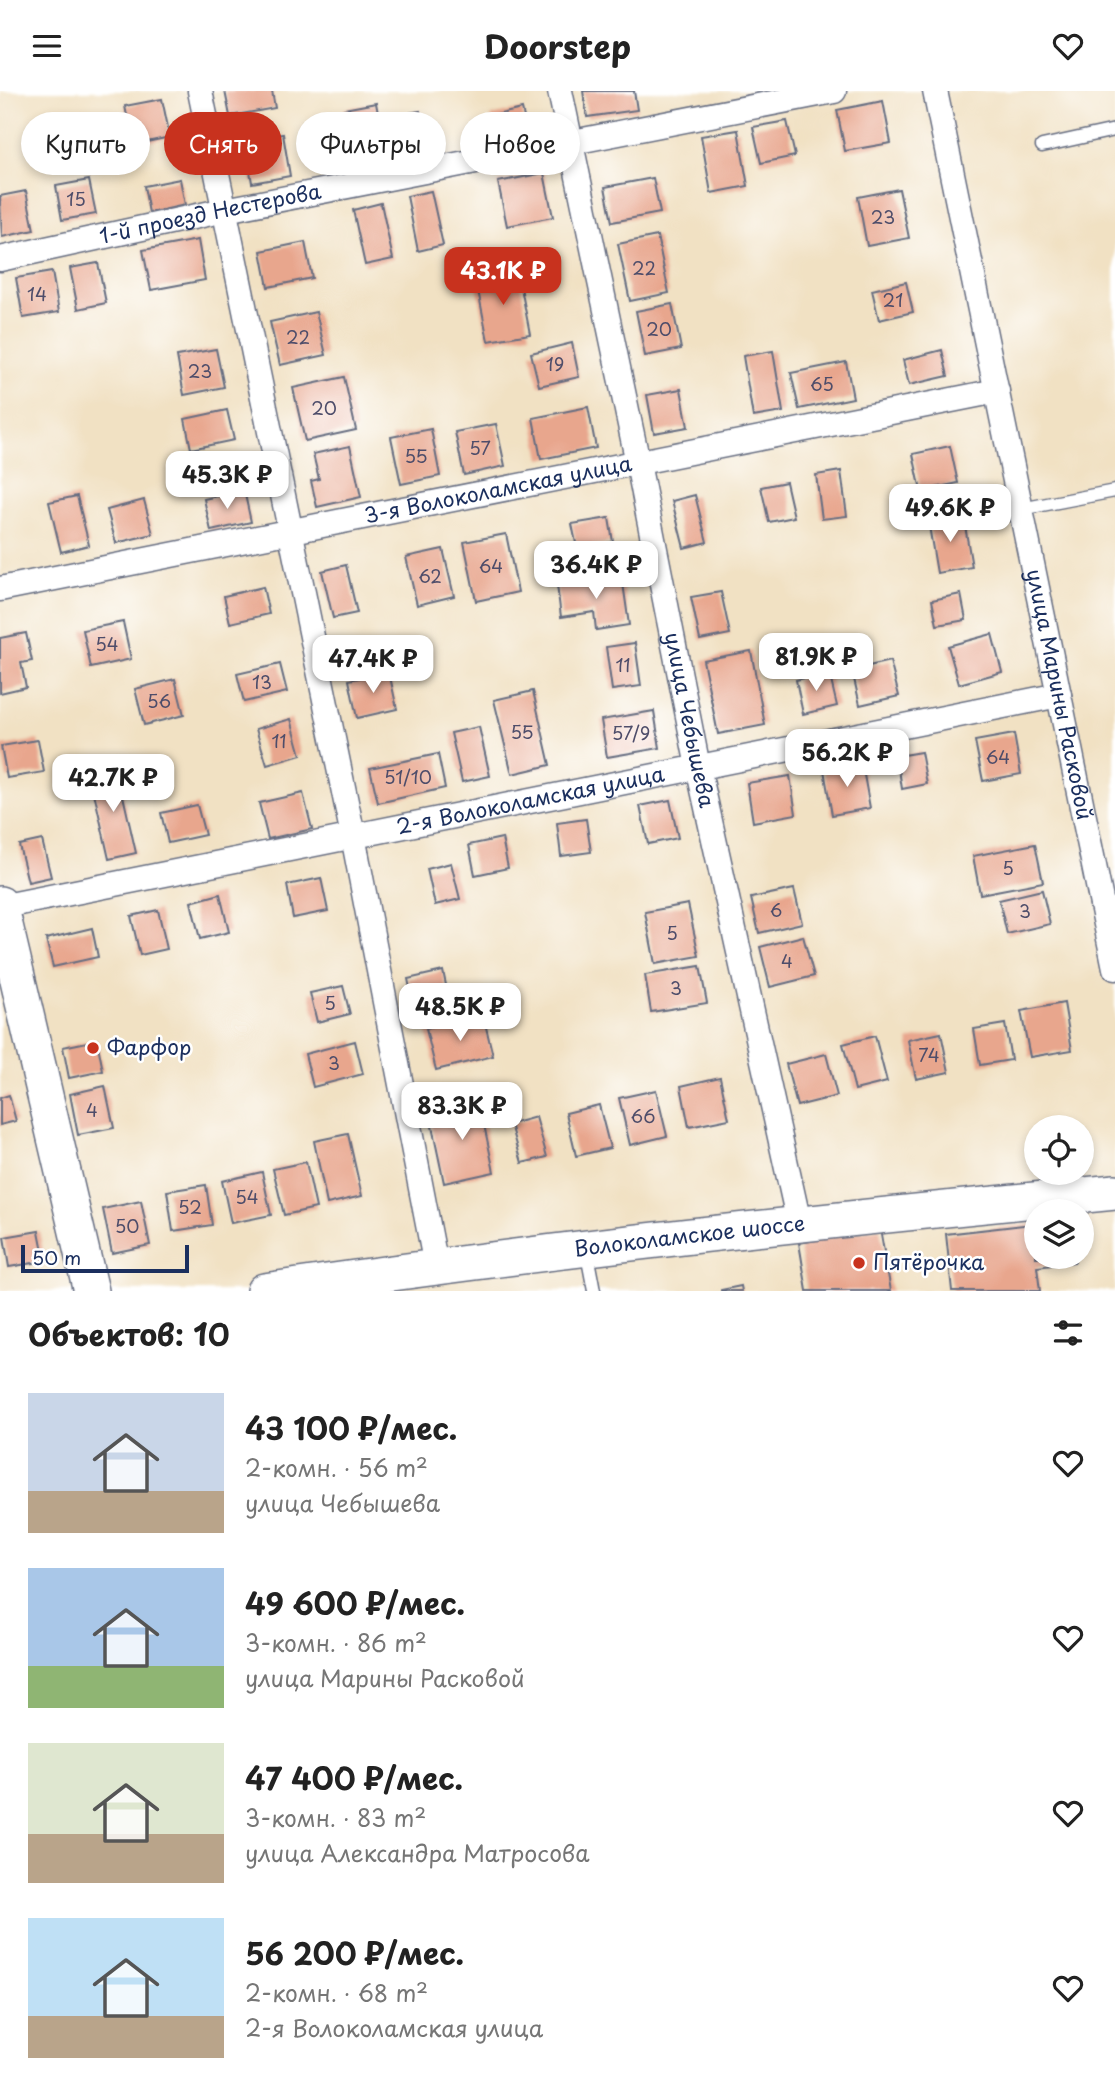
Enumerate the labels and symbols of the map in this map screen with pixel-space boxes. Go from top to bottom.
street label: 1-й проезд Нестерова [96,174,324,251]
house number: 15 [66,185,86,212]
house number: 23 [871,203,895,230]
pin: 43.1K ₽ [438,247,568,307]
house number: 22 [632,254,656,281]
house number: 14 [27,280,47,307]
house number: 21 [883,286,903,313]
house number: 20 [646,315,672,342]
house number: 22 [286,323,310,350]
house number: 19 [546,350,564,377]
house number: 23 [188,357,212,384]
house number: 65 [810,370,834,397]
house number: 20 [311,394,337,421]
house number: 57 [469,434,491,461]
house number: 55 [404,442,428,469]
street label: 3-я Волоколамская улица [361,446,635,530]
pin: 45.3K ₽ [162,451,292,511]
pin: 49.6K ₽ [885,484,1015,544]
pin: 36.4K ₽ [531,541,661,601]
house number: 64 [479,552,503,579]
house number: 62 [418,562,442,589]
street label: улица Марины Расковой [1019,566,1102,822]
street label: улица Чебышева [658,629,724,810]
house number: 54 [95,630,119,657]
pin: 81.9K ₽ [751,633,881,693]
pin: 47.4K ₽ [308,635,438,695]
house number: 11 [615,651,631,678]
house number: 13 [252,668,272,695]
house number: 56 [147,687,171,714]
house number: 55 [510,718,534,745]
house number: 57/9 [612,719,650,746]
house number: 11 [271,727,287,754]
pin: 56.2K ₽ [782,729,912,789]
house number: 64 [986,743,1010,770]
pin: 42.7K ₽ [48,755,178,814]
street label: 2-я Волоколамская улица [393,756,668,841]
house number: 51/10 [384,763,432,790]
house number: 5 [1002,854,1014,881]
house number: 6 [770,896,782,923]
house number: 3 [1019,897,1031,924]
house number: 5 [666,919,678,946]
house number: 4 [781,947,793,974]
house number: 3 [670,974,682,1001]
pin: 48.5K ₽ [395,983,525,1043]
house number: 5 [324,989,336,1016]
place label: Фарфор [107,1030,191,1062]
marker: Фарфор [85,1040,101,1056]
house number: 74 [918,1041,940,1068]
house number: 3 [328,1049,340,1076]
pin: 83.3K ₽ [397,1083,527,1142]
house number: 4 [86,1096,98,1123]
house number: 66 [631,1102,655,1129]
house number: 54 [235,1183,259,1210]
house number: 52 [178,1193,202,1220]
street label: Волоколамское шоссе [572,1206,806,1264]
house number: 50 [115,1212,139,1239]
scale bar [21,1242,189,1274]
place label: Пятёрочка [873,1245,985,1277]
marker: Пятёрочка [851,1255,867,1271]

